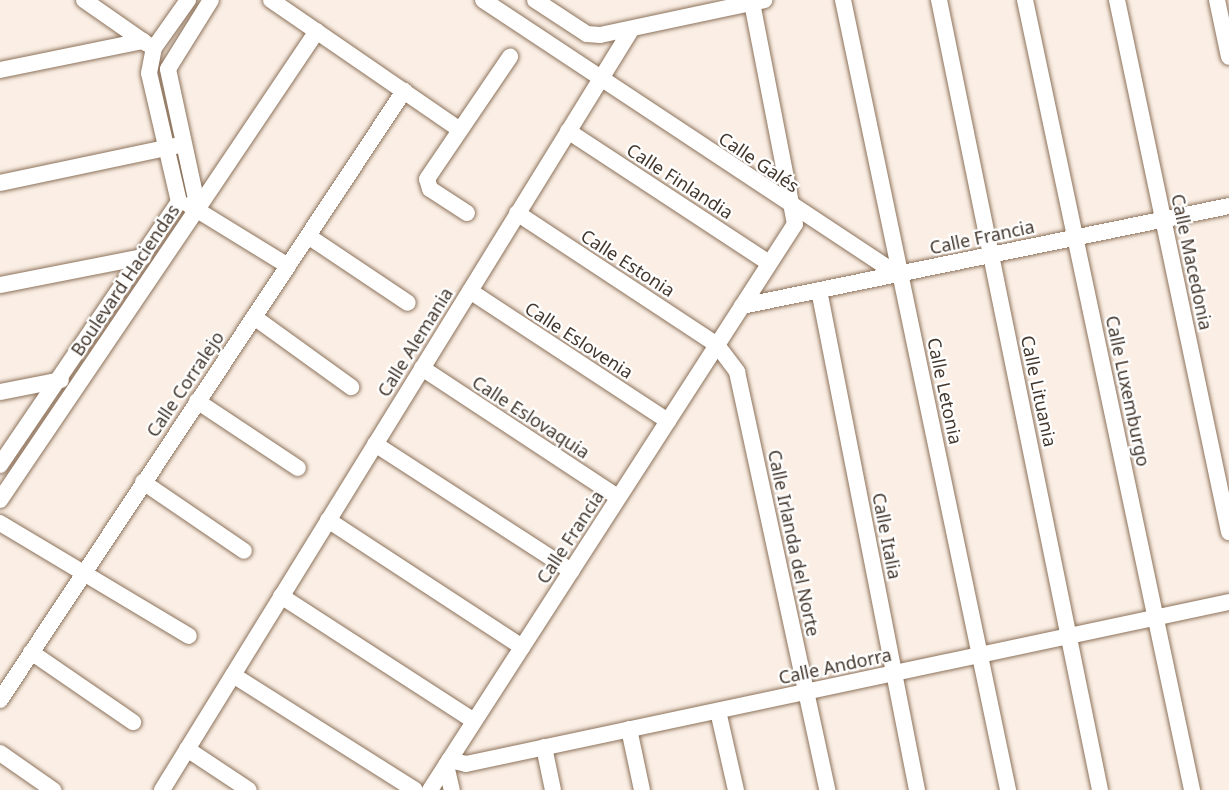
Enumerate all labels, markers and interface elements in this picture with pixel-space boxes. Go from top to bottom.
street label: Calle Galés [715,127,803,197]
street label: Calle Finlandia [623,139,737,223]
street label: Calle Macedonia [1167,192,1217,332]
street label: Boulevard Haciendas [66,200,184,360]
street label: Calle Francia [928,215,1036,259]
street label: Calle Estonia [577,225,679,301]
street label: Calle Alemania [373,283,457,401]
street label: Calle Eslovenia [521,297,637,383]
street label: Calle Luxemburgo [1101,314,1155,468]
street label: Calle Corralejo [142,327,228,441]
street label: Calle Lituania [1017,333,1061,449]
street label: Calle Letonia [923,336,967,446]
street label: Calle Eslovaquia [468,371,594,463]
street label: Calle Irlanda del Norte [764,448,824,638]
street label: Calle Francia [532,486,608,588]
street label: Calle Italia [868,491,906,581]
street label: Calle Andorra [777,644,893,688]

